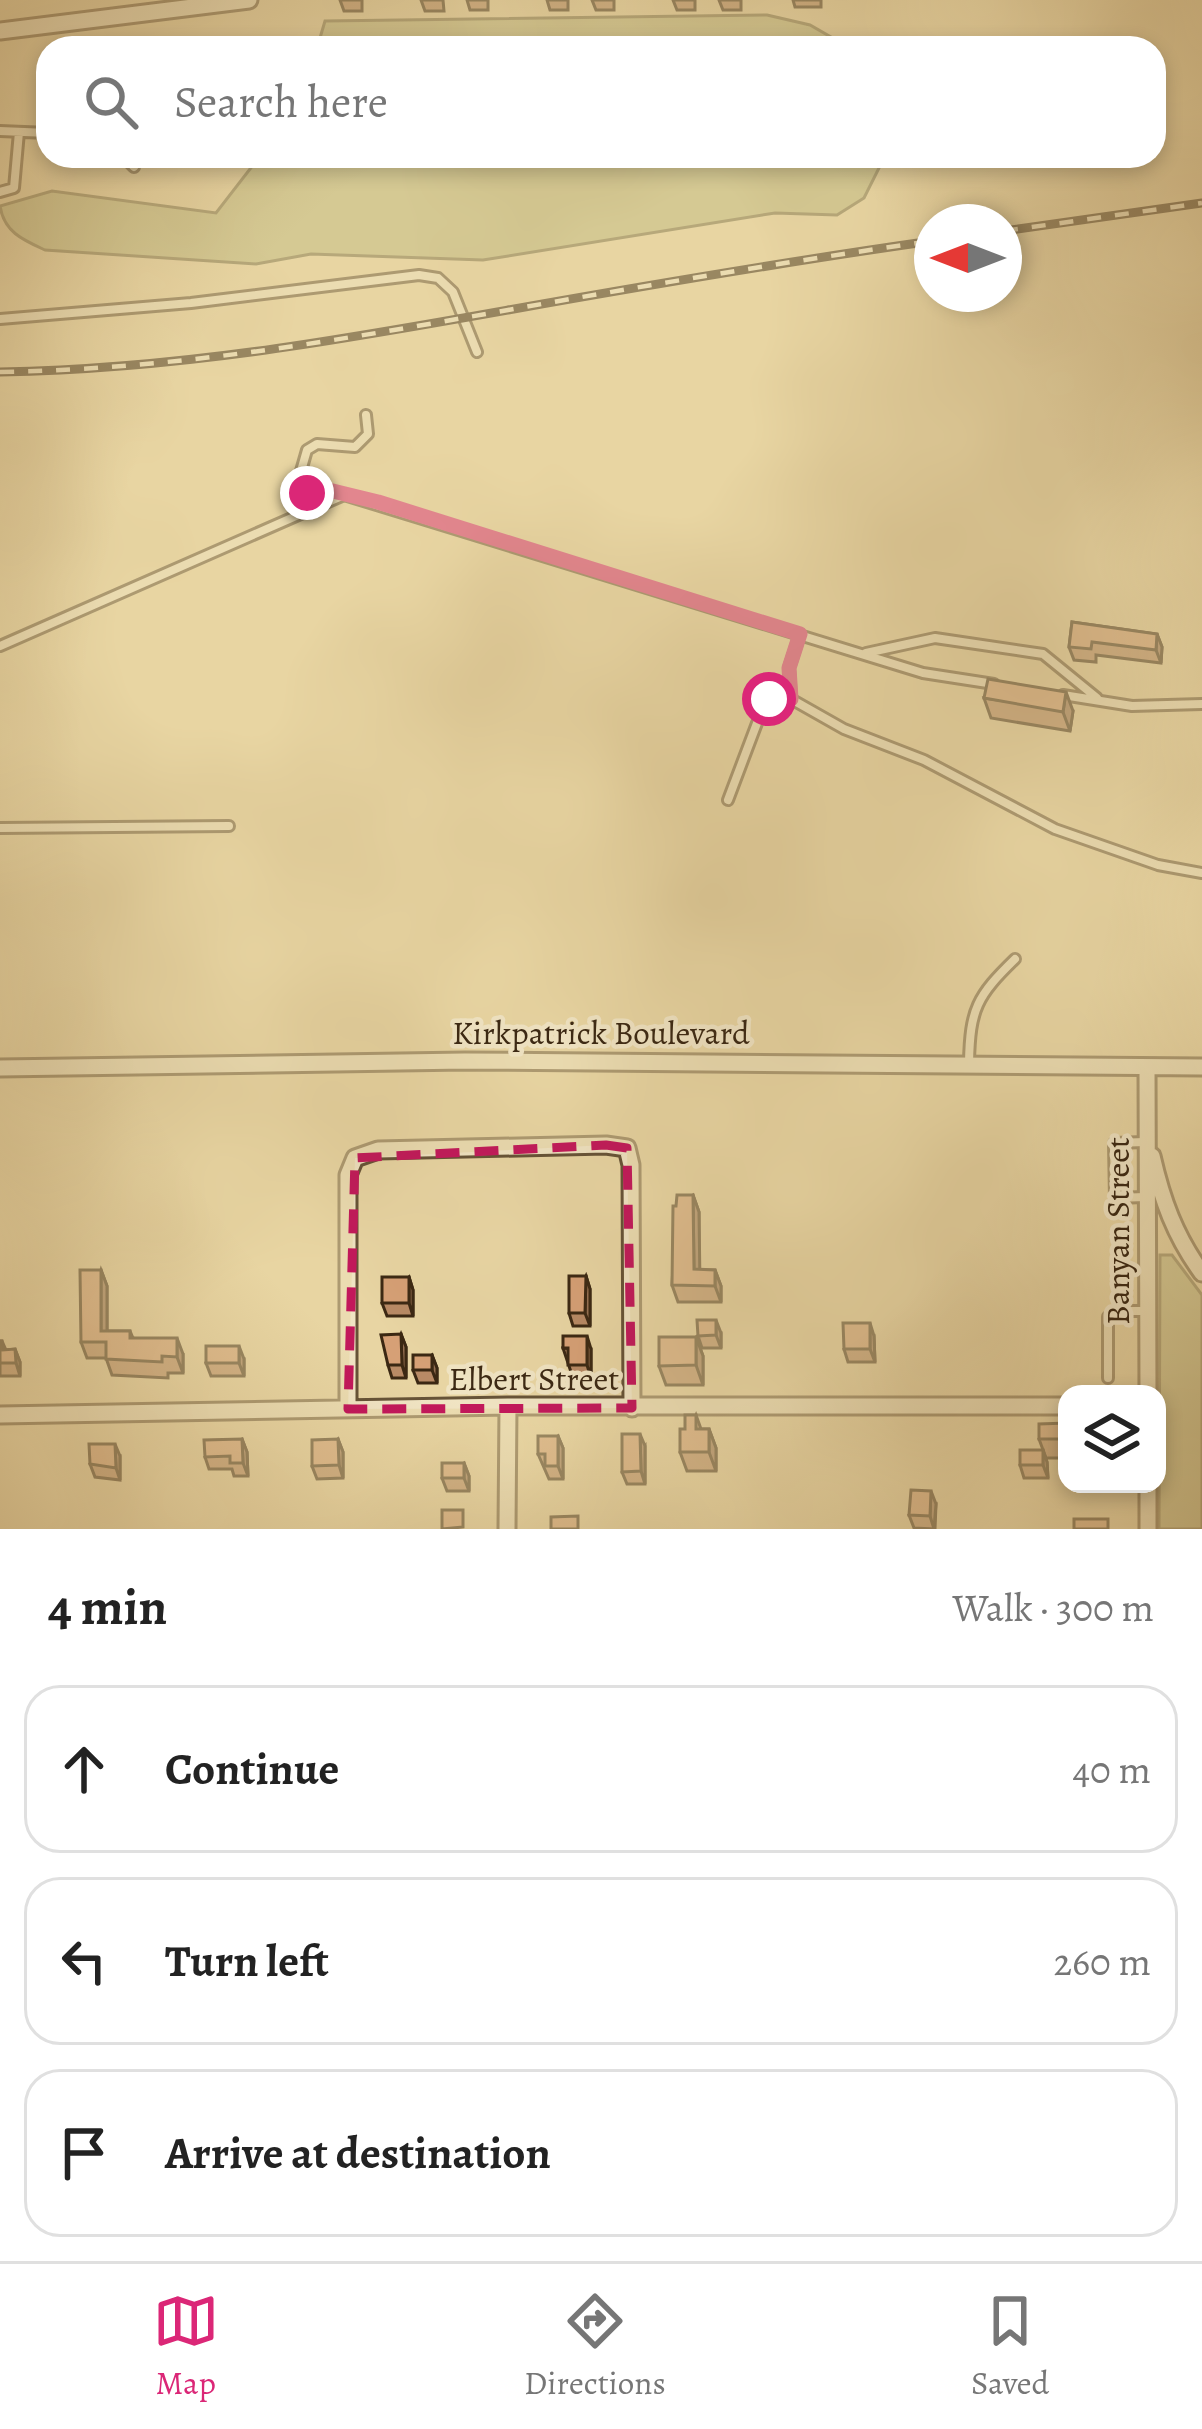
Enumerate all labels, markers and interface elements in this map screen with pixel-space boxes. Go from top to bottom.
search box [36,36,1166,168]
icon: search [78,69,144,135]
text: Search here [174,71,388,133]
north arrow [914,204,1022,312]
route end [280,466,334,520]
route start [742,672,796,726]
street label: Kirkpatrick Boulevard [452,1010,750,1055]
street label: Banyan Street [1095,1137,1140,1325]
street label: Elbert Street [449,1356,619,1401]
map controls [1058,1385,1166,1493]
button: layers [1058,1385,1166,1493]
text: 4 min [48,1572,167,1642]
text: Walk · 300 m [953,1581,1154,1634]
icon: ahead [51,1736,117,1802]
text: Continue [165,1738,339,1800]
text: 40 m [1072,1743,1151,1796]
icon: left [51,1928,117,1994]
text: Turn left [165,1930,329,1992]
text: 260 m [1053,1935,1151,1988]
icon: arrive [51,2120,117,2186]
text: Arrive at destination [165,2122,551,2184]
tab: Map [153,2288,219,2405]
tab: Directions [524,2288,666,2405]
tab: Saved [971,2288,1049,2405]

